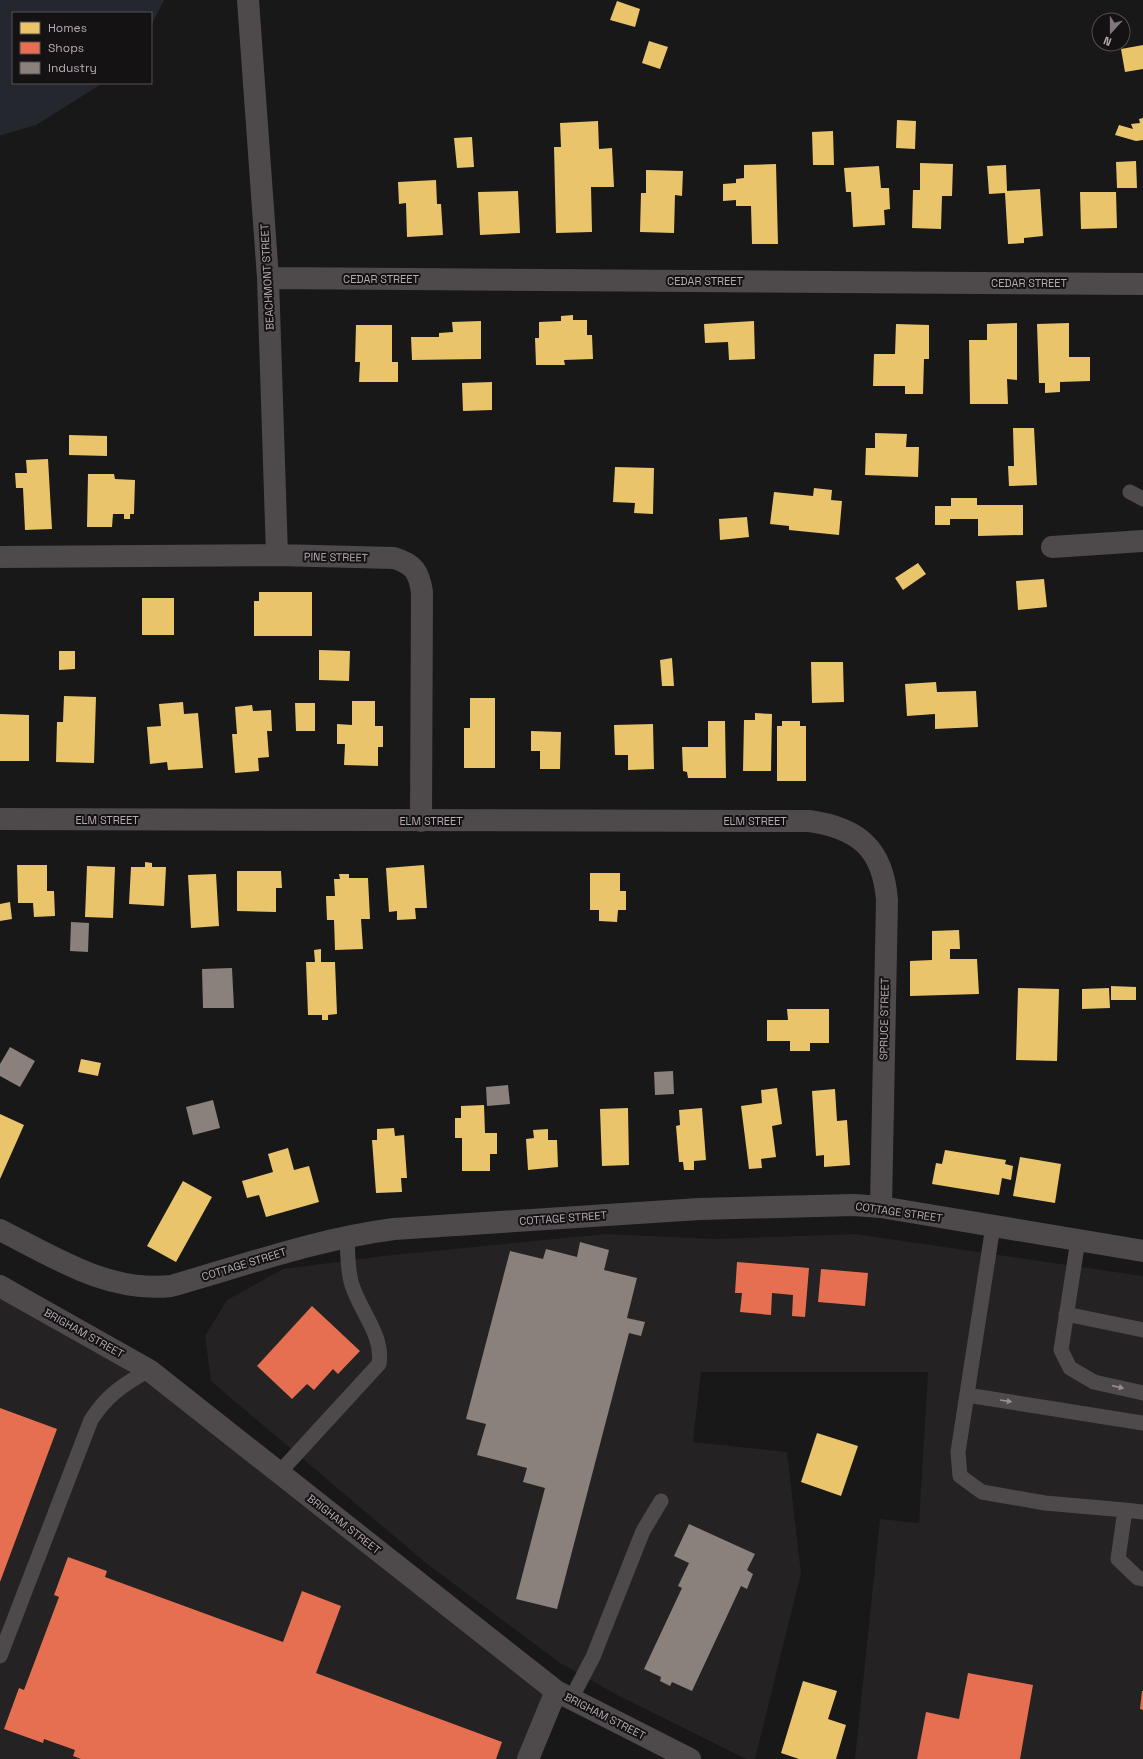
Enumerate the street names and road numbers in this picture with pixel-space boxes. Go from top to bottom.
street label: BEACHMONT STREET [257,223,277,331]
street label: CEDAR STREET [343,272,419,286]
street label: CEDAR STREET [667,274,743,288]
street label: CEDAR STREET [991,276,1067,290]
street label: PINE STREET [304,549,369,565]
street label: ELM STREET [75,813,139,827]
street label: ELM STREET [399,814,463,828]
street label: ELM STREET [723,814,787,828]
street label: SPRUCE STREET [876,977,892,1060]
street label: COTTAGE STREET [854,1199,944,1225]
street label: COTTAGE STREET [519,1208,608,1228]
street label: COTTAGE STREET [200,1244,289,1284]
street label: BRIGHAM STREET [42,1305,127,1361]
street label: BRIGHAM STREET [304,1491,384,1557]
street label: BRIGHAM STREET [562,1689,648,1743]

